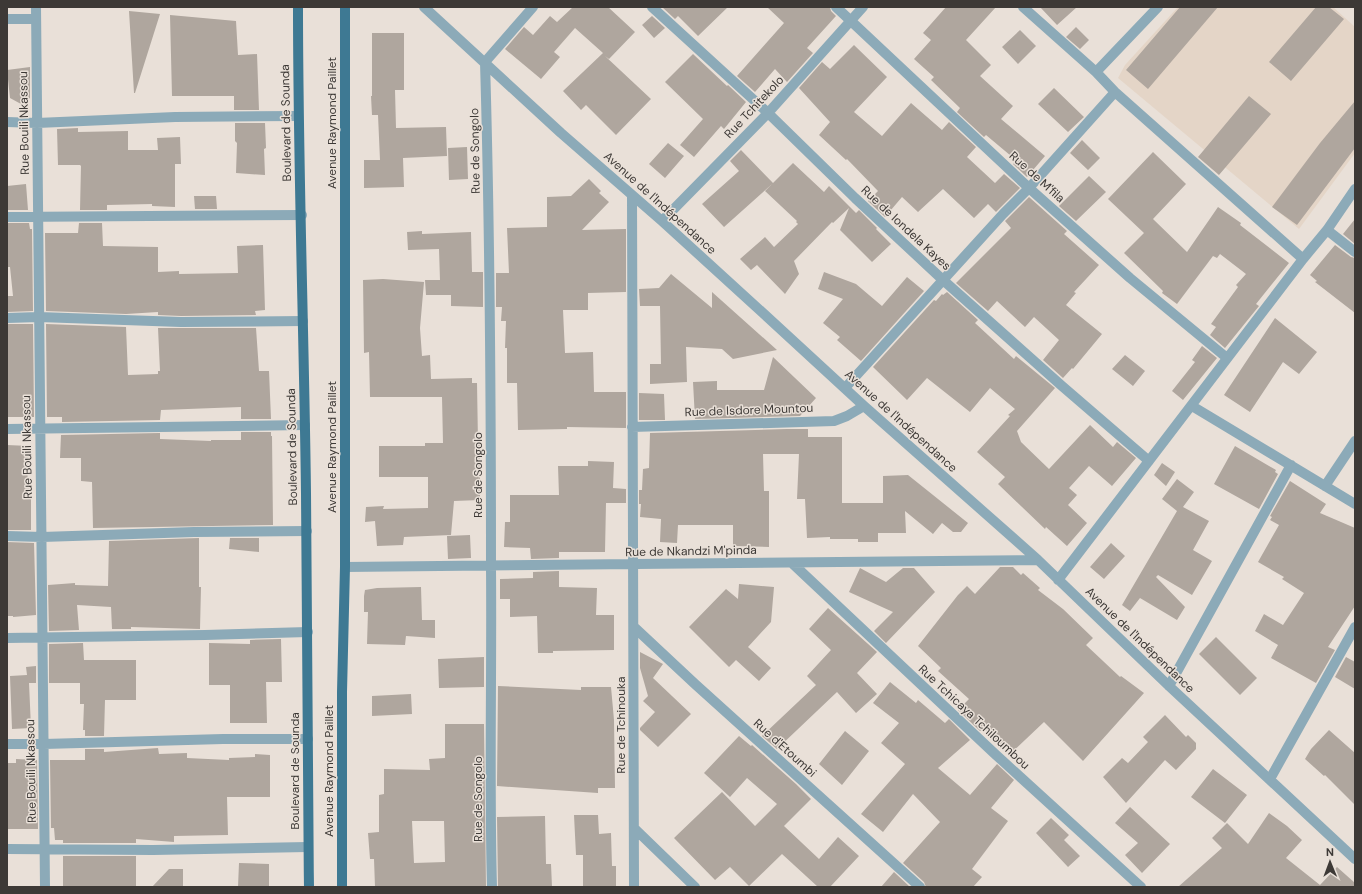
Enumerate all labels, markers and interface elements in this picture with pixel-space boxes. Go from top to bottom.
street label: Avenue Raymond Paillet [324,57,340,189]
street label: Boulevard de Sounda [277,64,295,182]
street label: Rue Bouili Nkassou [15,71,33,175]
street label: Rue Tchitekolo [721,72,787,142]
street label: Rue de Songolo [466,108,484,194]
street label: Avenue de l'Indépendance [600,148,720,258]
street label: Rue de M'fila [1006,148,1068,206]
street label: Rue de londela Kayes [858,182,954,274]
street label: Avenue de l'Indépendance [841,366,961,476]
street label: Avenue Raymond Paillet [324,381,340,513]
street label: Boulevard de Sounda [283,388,301,506]
street label: Rue Bouili Nkassou [18,395,36,499]
street label: Rue de Isdore Mountou [684,400,814,420]
street label: Rue de Songolo [470,432,486,518]
street label: Rue de Nkandzi M'pinda [625,542,757,560]
street label: Avenue de l'Indépendance [1082,584,1198,697]
street label: Rue Tchicaya Tchiloumbou [915,661,1033,773]
street label: Rue de Tchinouka [613,676,629,774]
street label: Avenue Raymond Paillet [321,705,337,837]
street label: Boulevard de Sounda [287,712,303,830]
street label: Rue d'Etoumbi [750,715,820,781]
street label: Rue Bouili Nkassou [22,719,40,823]
street label: Rue de Songolo [470,756,486,842]
north arrow [1310,842,1350,882]
text: N [1326,845,1334,859]

